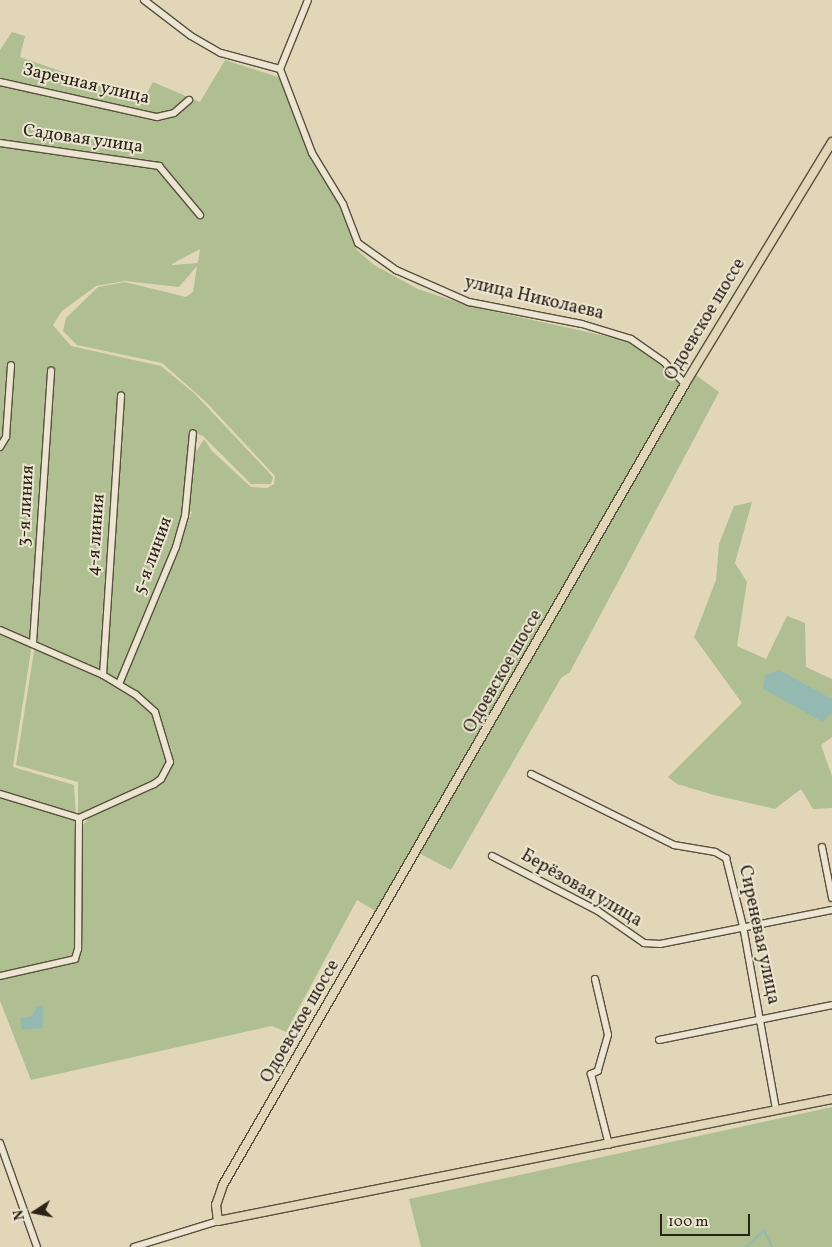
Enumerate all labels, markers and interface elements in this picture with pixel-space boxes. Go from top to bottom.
street label: Заречная улица [20,60,152,110]
street label: Садовая улица [21,121,145,159]
street label: Одоевское шоссе [661,255,751,385]
street label: улица Николаева [462,272,606,326]
street label: 3-я линия [14,465,40,547]
street label: 4-я линия [83,493,111,577]
street label: 5-я линия [130,514,178,598]
street label: Одоевское шоссе [460,606,548,738]
street label: Берёзовая улица [516,845,646,933]
street label: Сиреневая улица [733,863,783,1007]
street label: Одоевское шоссе [257,956,345,1088]
north arrow [10,1187,60,1237]
scale bar [662,1204,752,1236]
text: N [9,1208,30,1222]
text: 100 m [668,1212,708,1233]

